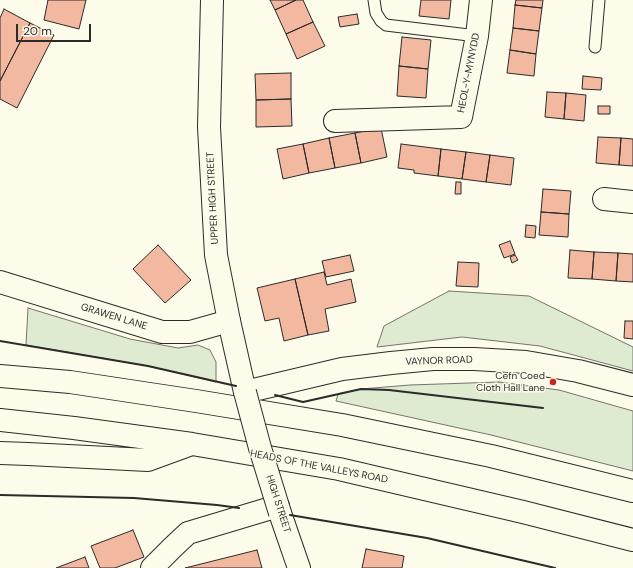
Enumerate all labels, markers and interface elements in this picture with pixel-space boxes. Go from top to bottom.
scale bar [18,16,93,42]
text: 20 m [23,23,52,39]
street label: HEOL-Y-MYNYDD [455,32,483,114]
street label: UPPER HIGH STREET [205,151,221,245]
street label: GRAWEN LANE [79,301,149,333]
street label: VAYNOR ROAD [405,354,473,368]
place label: Cefn Coed Cloth Hall Lane [476,370,545,394]
marker: Cefn Coed Cloth Hall Lane [548,377,558,387]
street label: HEADS OF THE VALLEYS ROAD [249,448,389,486]
street label: HIGH STREET [263,473,293,535]

